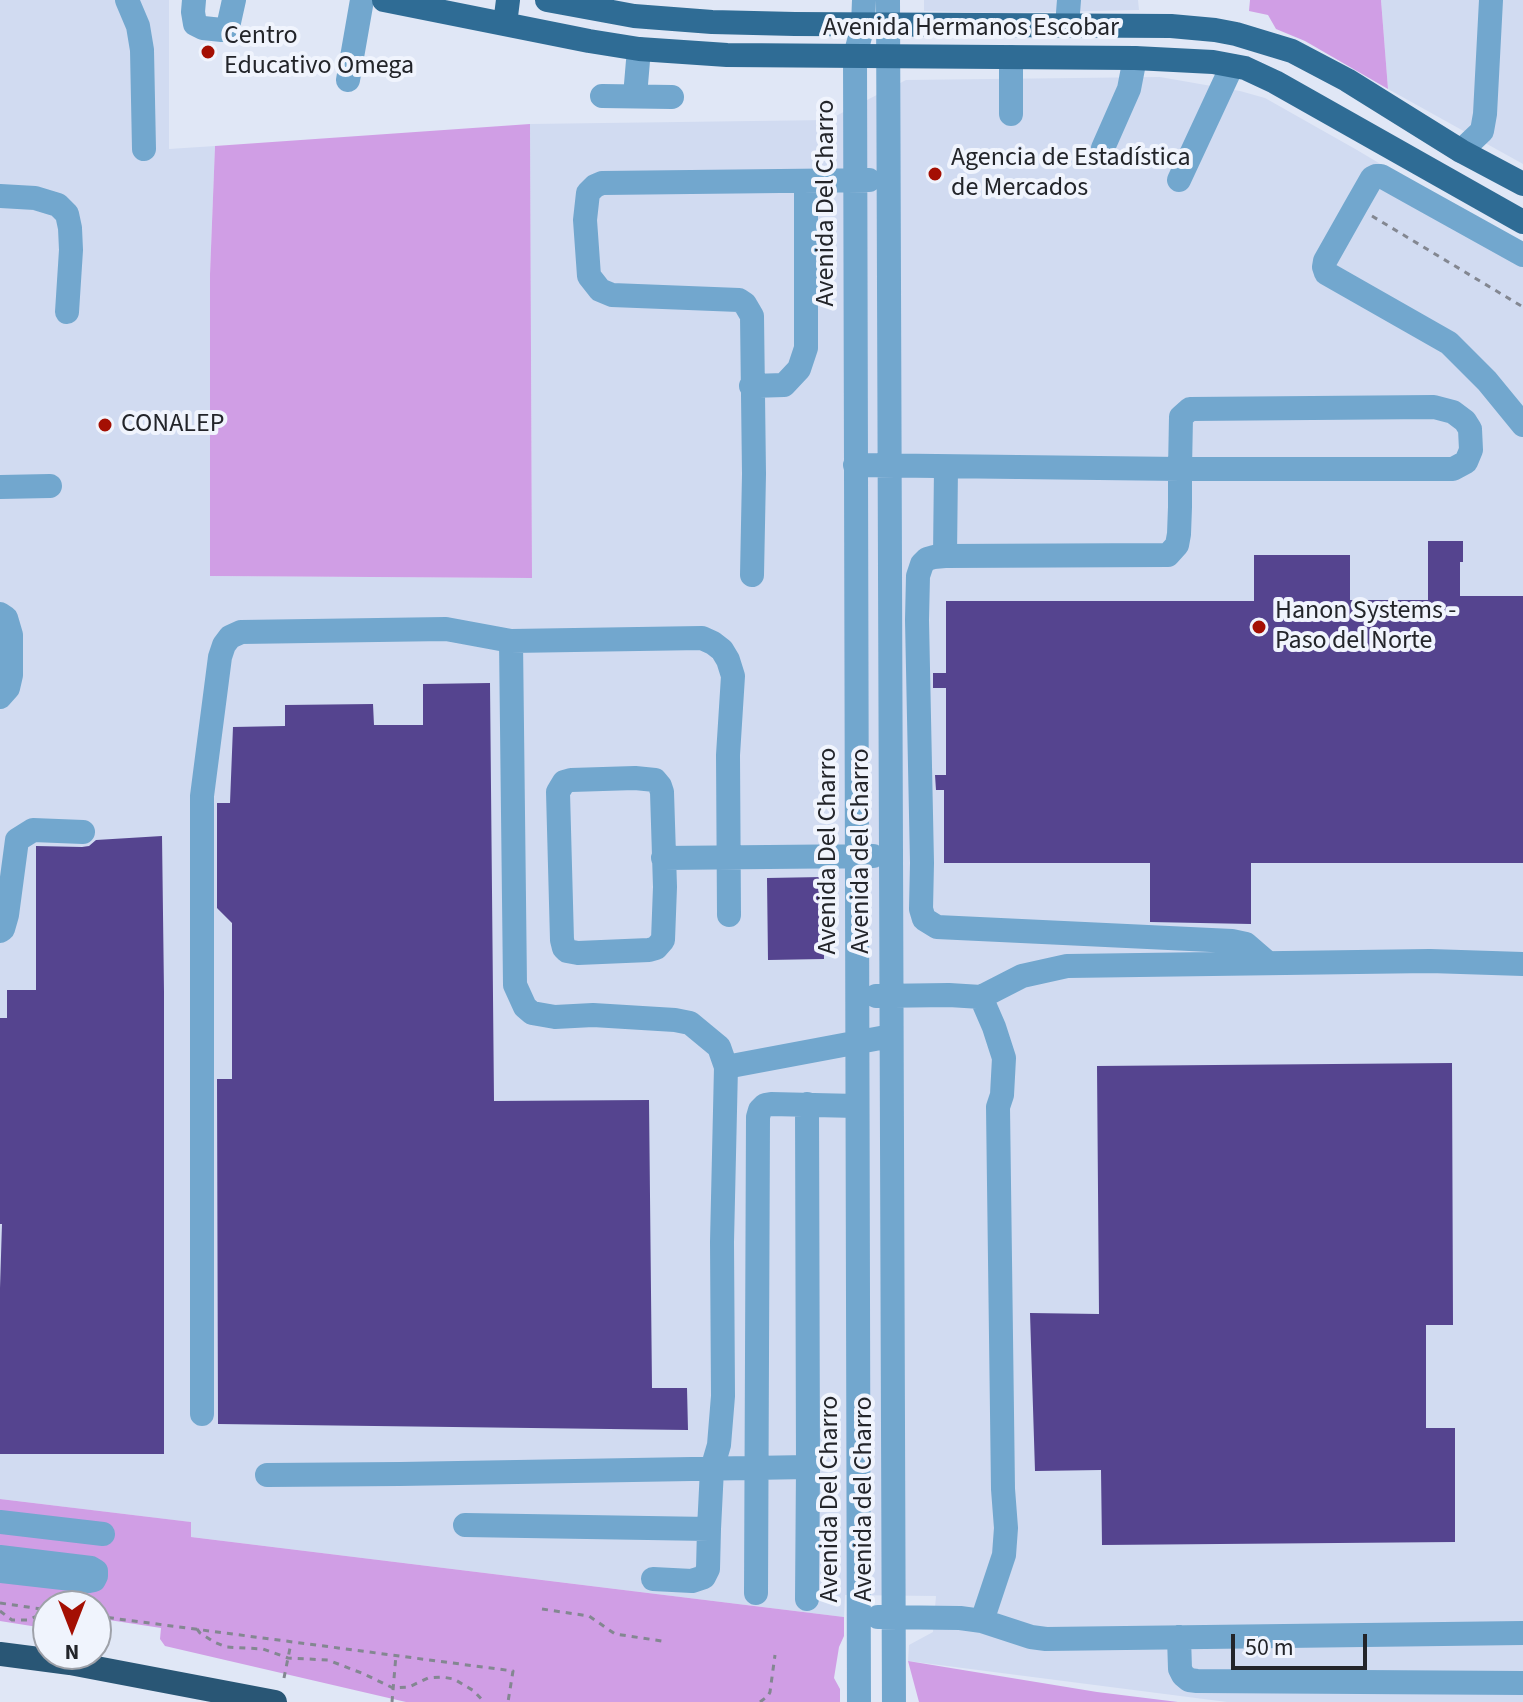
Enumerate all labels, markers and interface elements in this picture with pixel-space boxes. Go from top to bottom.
street label: Avenida Hermanos Escobar [823,13,1119,45]
place label: Centro Educativo Omega [224,21,414,82]
marker: Centro Educativo Omega [199,43,217,61]
street label: Avenida Del Charro [811,100,843,306]
place label: Agencia de Estadística de Mercados [951,143,1191,204]
marker: Agencia de Estadística de Mercados [926,165,944,183]
place label: CONALEP [121,409,224,441]
marker: CONALEP [96,416,114,434]
place label: Hanon Systems - Paso del Norte [1275,596,1456,658]
marker: Hanon Systems - Paso del Norte [1250,618,1268,636]
street label: Avenida Del Charro [813,748,845,954]
street label: Avenida del Charro [846,748,878,954]
street label: Avenida Del Charro [815,1396,847,1602]
street label: Avenida del Charro [849,1396,881,1602]
north arrow [32,1590,112,1670]
scale bar [1235,1618,1371,1668]
text: 50 m [1245,1630,1294,1665]
text: N [65,1636,79,1668]

